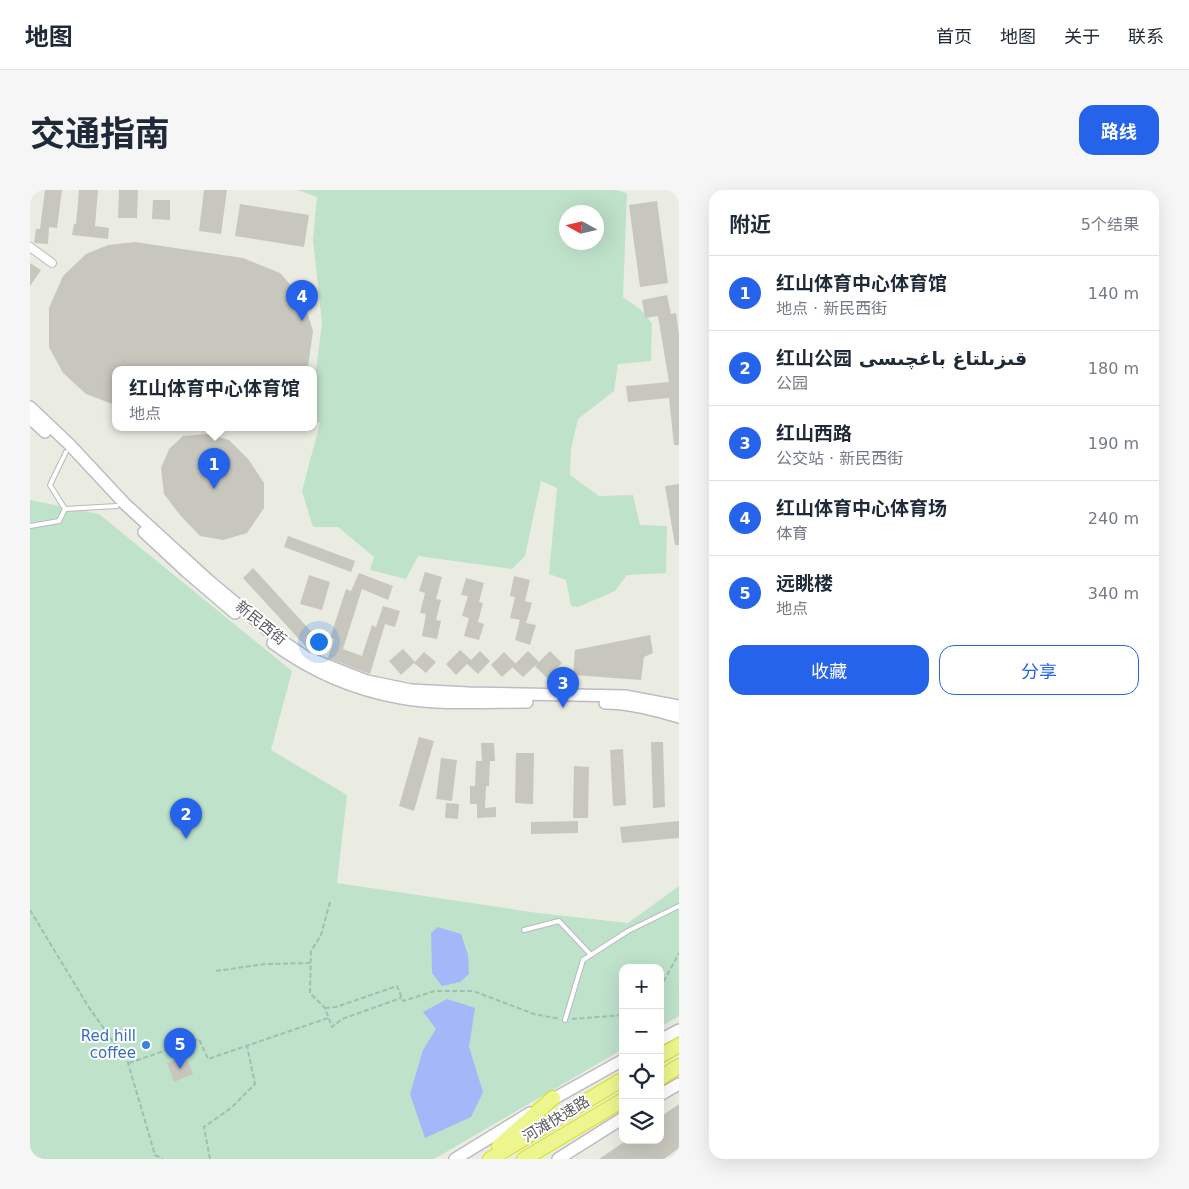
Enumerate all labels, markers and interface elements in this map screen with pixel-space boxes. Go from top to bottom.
text: 地图 [25,23,73,51]
text: 首页 [936,26,972,47]
text: 地图 [1000,26,1036,47]
text: 关于 [1064,26,1100,47]
text: 联系 [1128,26,1164,47]
button: 路线 [1079,105,1159,155]
text: 交通指南 [30,114,170,154]
north arrow [559,205,604,250]
text: 附近 [729,213,771,237]
text: 5个结果 [1081,215,1139,234]
text: 红山体育中心体育馆 [776,272,947,294]
pin: 4 [286,280,318,321]
text: 1 [739,284,751,303]
text: 140 m [1088,284,1139,303]
text: 地点 · 新民西街 [776,299,887,318]
text: 红山公园 قىزىلتاغ باغچىسى [776,347,1027,369]
text: 2 [739,359,751,378]
text: 180 m [1088,359,1139,378]
popup [112,366,317,431]
text: 公园 [776,374,808,393]
text: 红山体育中心体育馆 [129,377,300,399]
text: 地点 [129,404,161,423]
text: 红山西路 [776,422,852,444]
text: 3 [739,434,751,453]
text: 190 m [1088,434,1139,453]
pin: 1 [198,448,230,489]
text: 公交站 · 新民西街 [776,449,903,468]
text: 红山体育中心体育场 [776,497,947,519]
text: 4 [739,509,751,528]
text: 240 m [1088,509,1139,528]
text: 体育 [776,524,808,543]
text: 远眺楼 [776,572,833,594]
text: 5 [739,584,751,603]
text: 340 m [1088,584,1139,603]
street label: 新民西街 [232,597,290,649]
text: 地点 [776,599,808,618]
your location [306,629,332,655]
button: 收藏 [729,645,929,695]
button: 分享 [939,645,1139,695]
pin: 3 [547,667,579,708]
pin: 2 [170,798,202,839]
map controls [619,964,664,1144]
button: + [619,964,664,1009]
button: − [619,1009,664,1054]
place label: Red hill coffee [81,1027,136,1062]
pin: 5 [164,1028,196,1069]
marker: Red hill coffee [140,1039,152,1051]
button: locate [619,1054,664,1099]
street label: 河滩快速路 [519,1092,593,1146]
button: layers [619,1099,664,1144]

